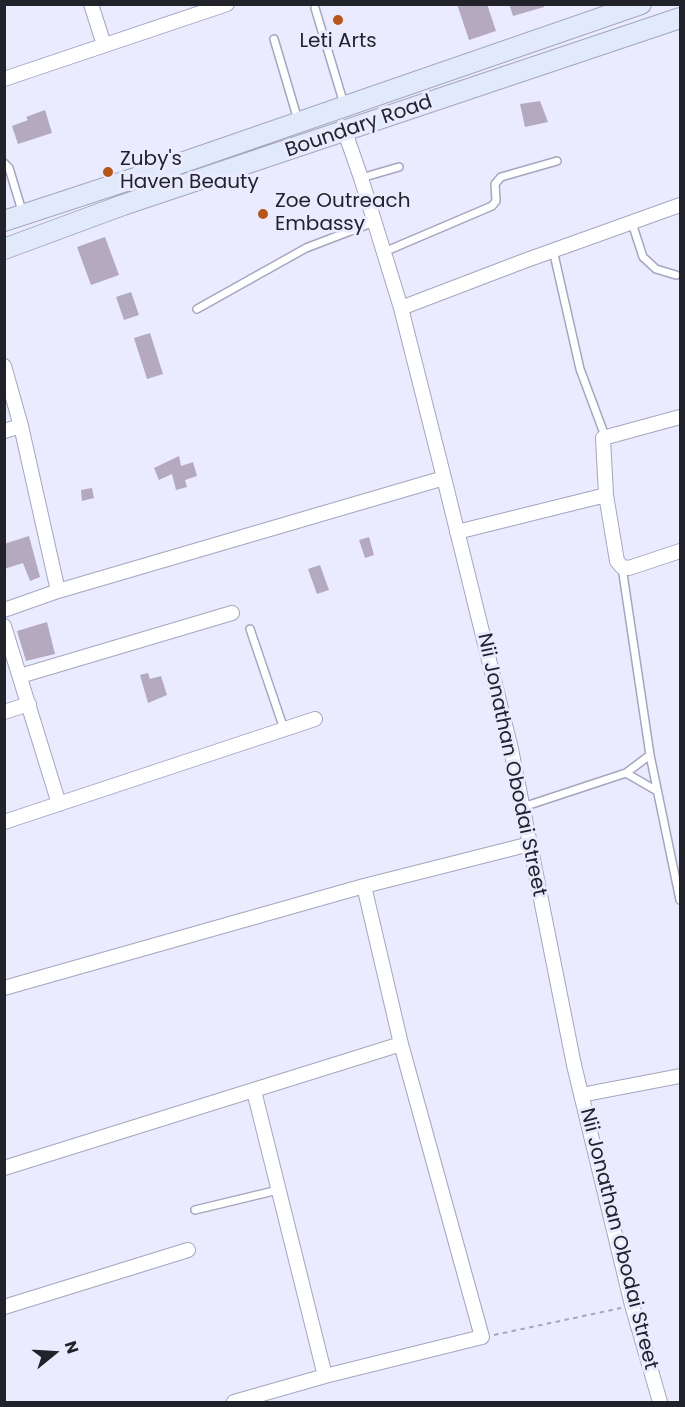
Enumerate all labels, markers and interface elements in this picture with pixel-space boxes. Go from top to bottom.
marker: Leti Arts [331,13,345,27]
place label: Leti Arts [299,30,377,54]
street label: Boundary Road [282,91,436,163]
place label: Zuby's Haven Beauty [120,148,259,195]
marker: Zuby's Haven Beauty [101,165,115,179]
place label: Zoe Outreach Embassy [275,190,410,237]
marker: Zoe Outreach Embassy [256,207,270,221]
street label: Nii Jonathan Obodai Street [471,631,551,899]
street label: Nii Jonathan Obodai Street [574,1106,662,1372]
north arrow [24,1323,84,1383]
text: N [59,1338,84,1357]

